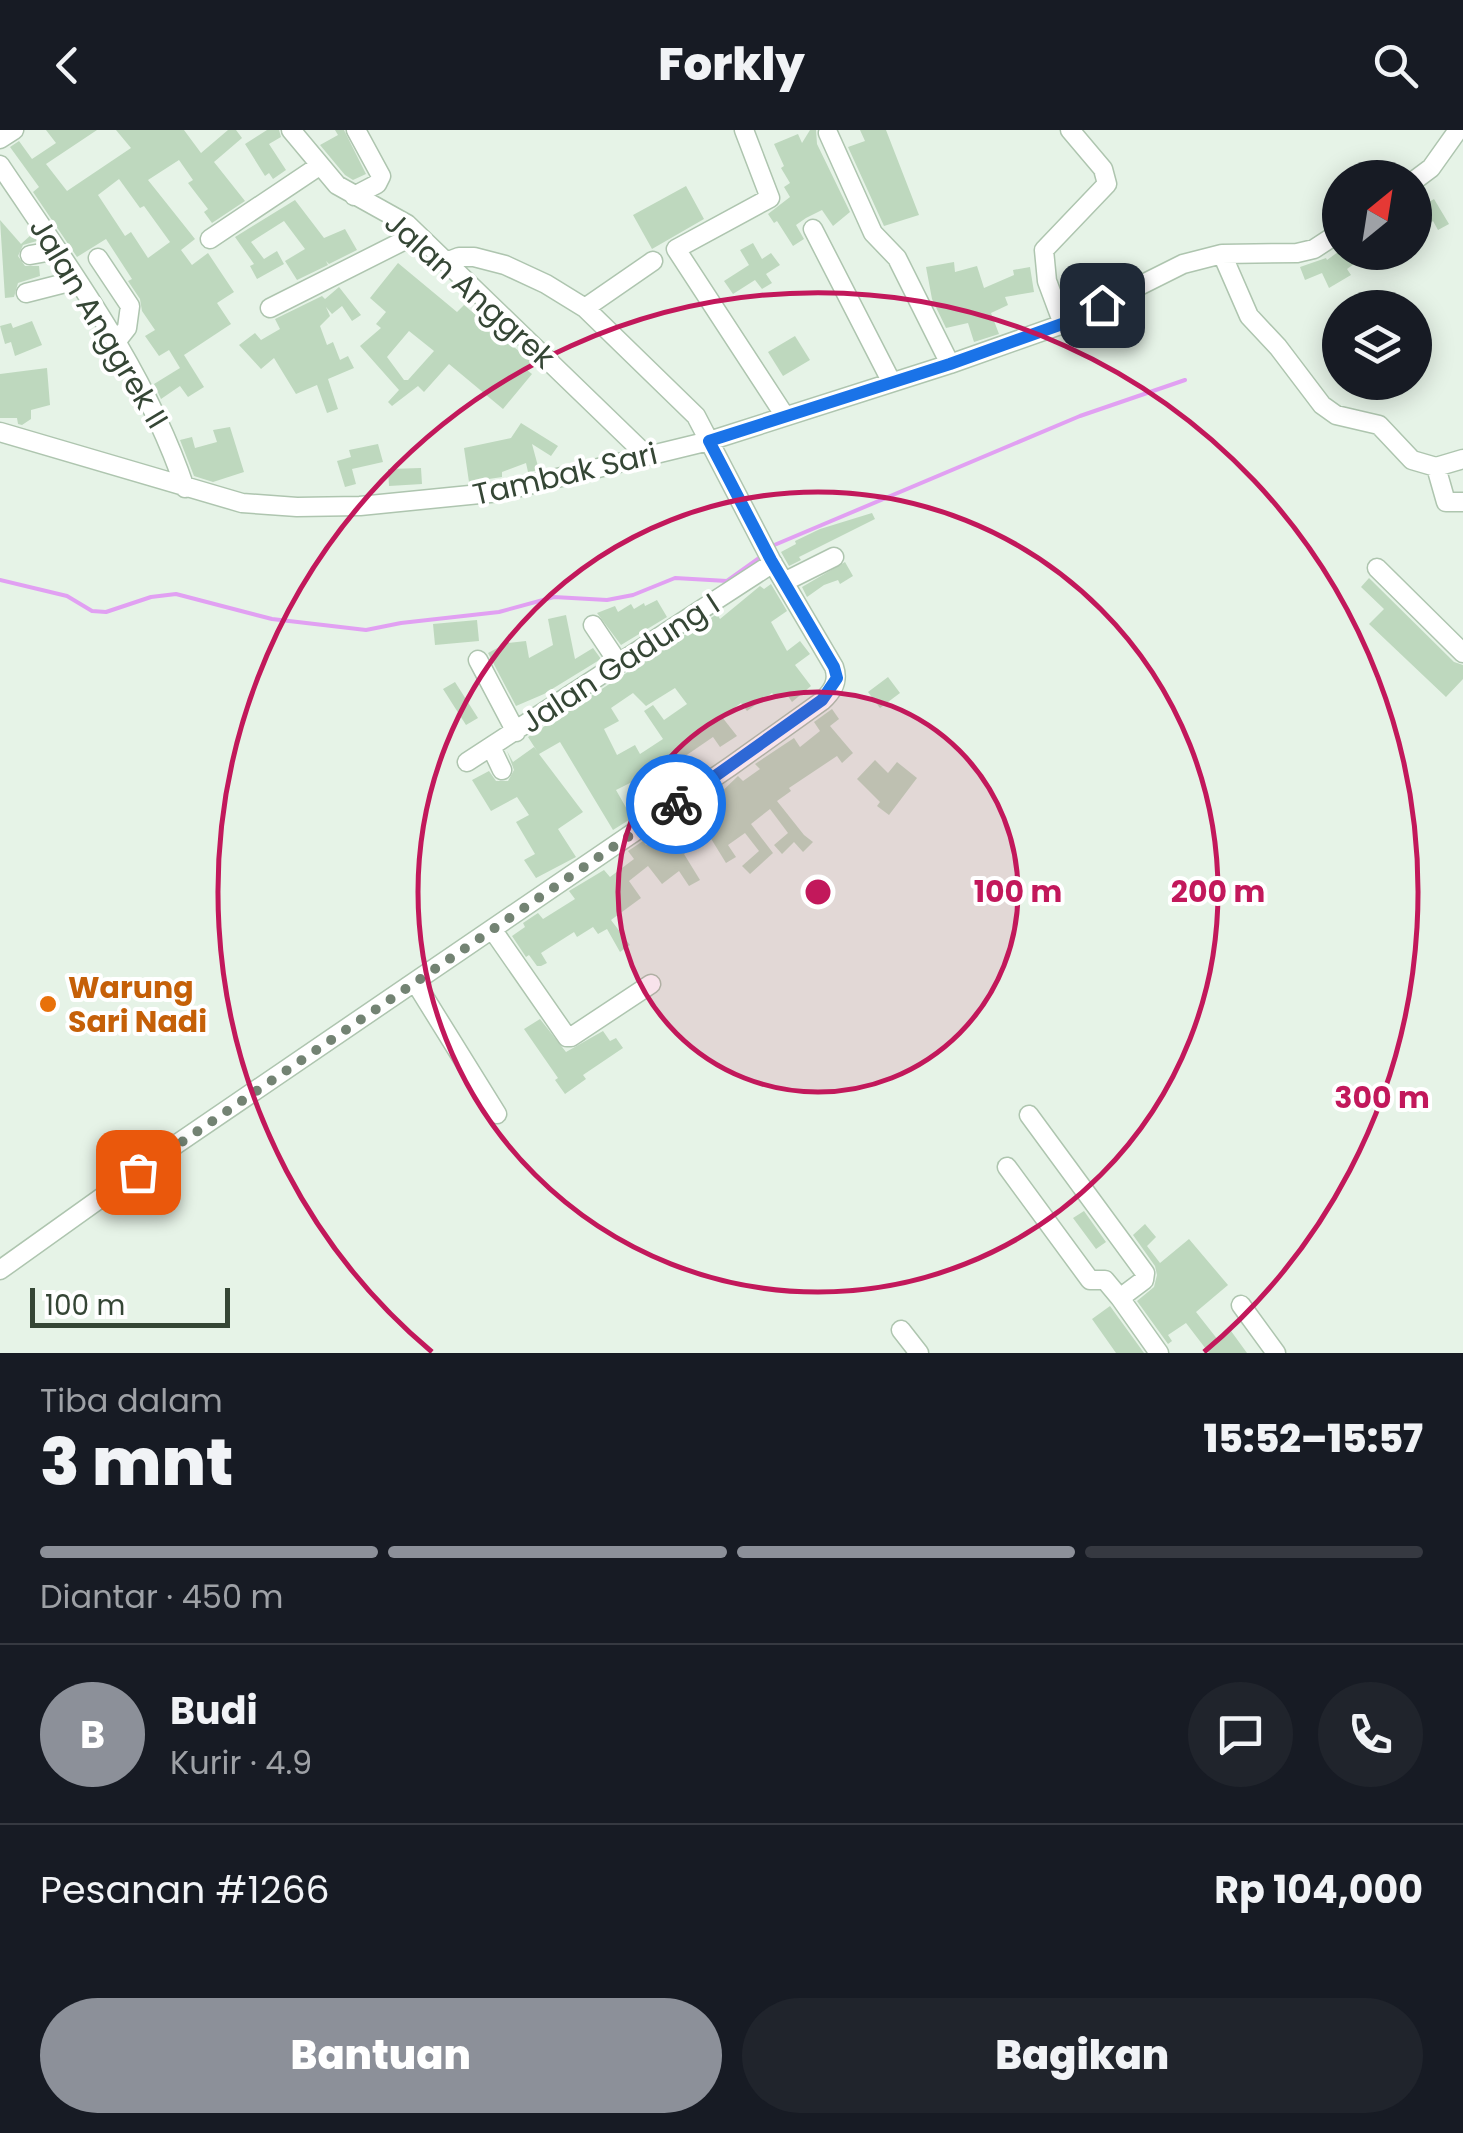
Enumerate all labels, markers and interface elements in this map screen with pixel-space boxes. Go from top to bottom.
text: Forkly [658,33,805,96]
icon: back [40,38,95,93]
icon: search [1368,38,1423,93]
north arrow [1322,160,1432,270]
map controls [1322,160,1432,400]
street label: Jalan Anggrek [375,202,565,379]
street label: Jalan Anggrek II [19,209,179,437]
pin [1060,263,1145,348]
icon: home [1075,278,1130,333]
button: layers [1322,290,1432,400]
street label: Tambak Sari [469,432,661,516]
street label: Jalan Gadung I [512,583,728,743]
courier [626,754,726,854]
icon: bike [649,777,704,832]
text: 100 m [974,870,1062,913]
text: 200 m [1171,870,1265,913]
centre of rings [800,874,836,910]
place label: Warung Sari Nadi [68,966,207,1043]
marker: Warung Sari Nadi [37,993,59,1015]
text: 300 m [1334,1076,1430,1119]
pin [96,1130,181,1215]
icon: bag [111,1145,166,1200]
scale bar [30,1283,230,1328]
text: 100 m [45,1286,125,1325]
text: Tiba dalam [40,1378,223,1423]
text: 15:52–15:57 [1203,1412,1423,1465]
text: 3 mnt [40,1417,233,1508]
text: Diantar · 450 m [40,1574,284,1619]
button: chat [1188,1682,1293,1787]
button: phone [1318,1682,1423,1787]
text: Budi [170,1684,258,1737]
text: B [80,1708,105,1761]
text: Kurir · 4.9 [170,1740,312,1785]
text: Pesanan #1266 [40,1863,330,1916]
text: Rp 104,000 [1214,1863,1423,1916]
button: Bantuan [40,1998,722,2113]
button: Bagikan [742,1998,1423,2113]

